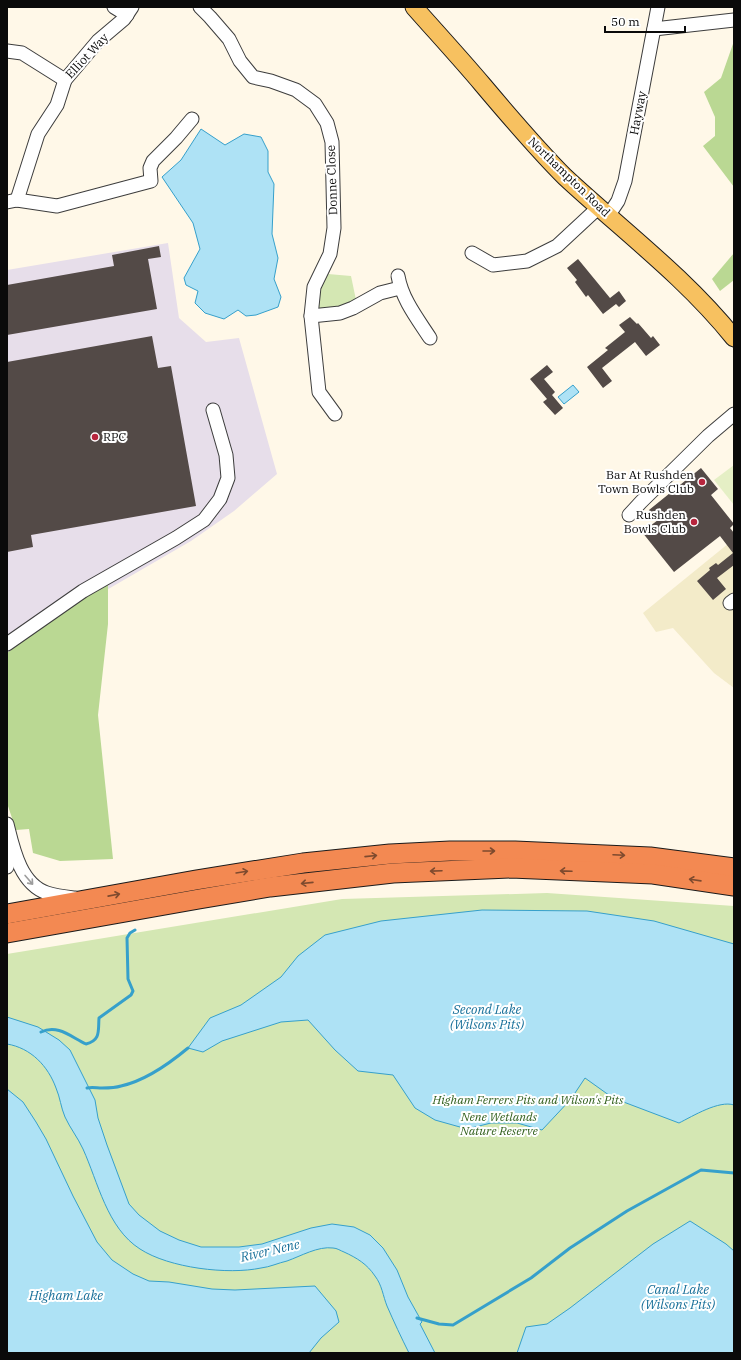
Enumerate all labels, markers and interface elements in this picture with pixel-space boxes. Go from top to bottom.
scale bar [605,8,685,34]
text: 50 m [611,14,640,29]
street label: Elliot Way [62,30,112,81]
street label: Hayway [626,89,649,136]
street label: Northampton Road [525,134,614,220]
street label: Donne Close [323,145,340,215]
place label: RPC [103,429,127,444]
marker: RPC [90,432,100,442]
place label: Bar At Rushden Town Bowls Club [598,467,694,496]
marker: Bar At Rushden Town Bowls Club [697,477,707,487]
place label: Rushden Bowls Club [624,507,686,536]
marker: Rushden Bowls Club [689,517,699,527]
one-way arrow [482,847,495,855]
one-way arrow [364,852,377,860]
one-way arrow [612,852,625,859]
one-way arrow [560,867,573,874]
one-way arrow [235,868,248,876]
one-way arrow [430,868,443,875]
one-way arrow [25,875,34,886]
one-way arrow [689,876,702,884]
one-way arrow [301,879,314,887]
one-way arrow [107,891,120,899]
water label: Second Lake (Wilsons Pits) [450,1001,524,1033]
park label: Higham Ferrers Pits and Wilson's Pits [432,1092,624,1107]
park label: Nene Wetlands Nature Reserve [459,1109,538,1138]
water label: River Nene [238,1235,302,1266]
water label: Canal Lake (Wilsons Pits) [641,1281,715,1313]
water label: Higham Lake [28,1287,103,1304]

